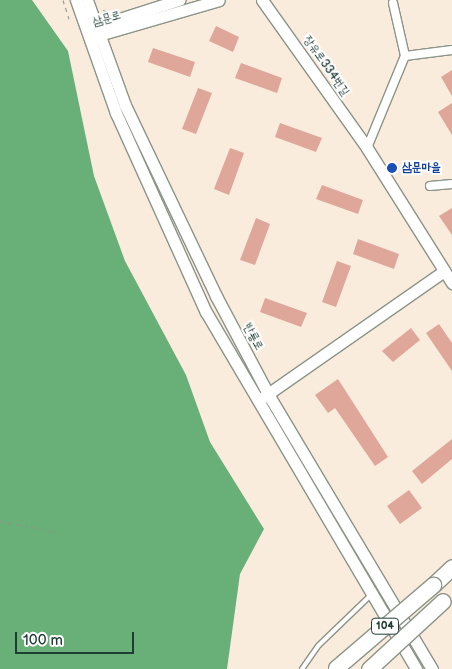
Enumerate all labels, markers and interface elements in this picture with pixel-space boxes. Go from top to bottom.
street label: 삼문로 [91,8,123,30]
street label: 장유로334번길 [300,33,352,99]
place label: 삼문마을 [402,161,441,175]
marker: 삼문마을 [386,162,398,174]
street label: 반룡로 [240,321,266,353]
road number: 104 [370,618,400,634]
scale bar [18,622,136,654]
text: 100 m [23,631,63,650]

